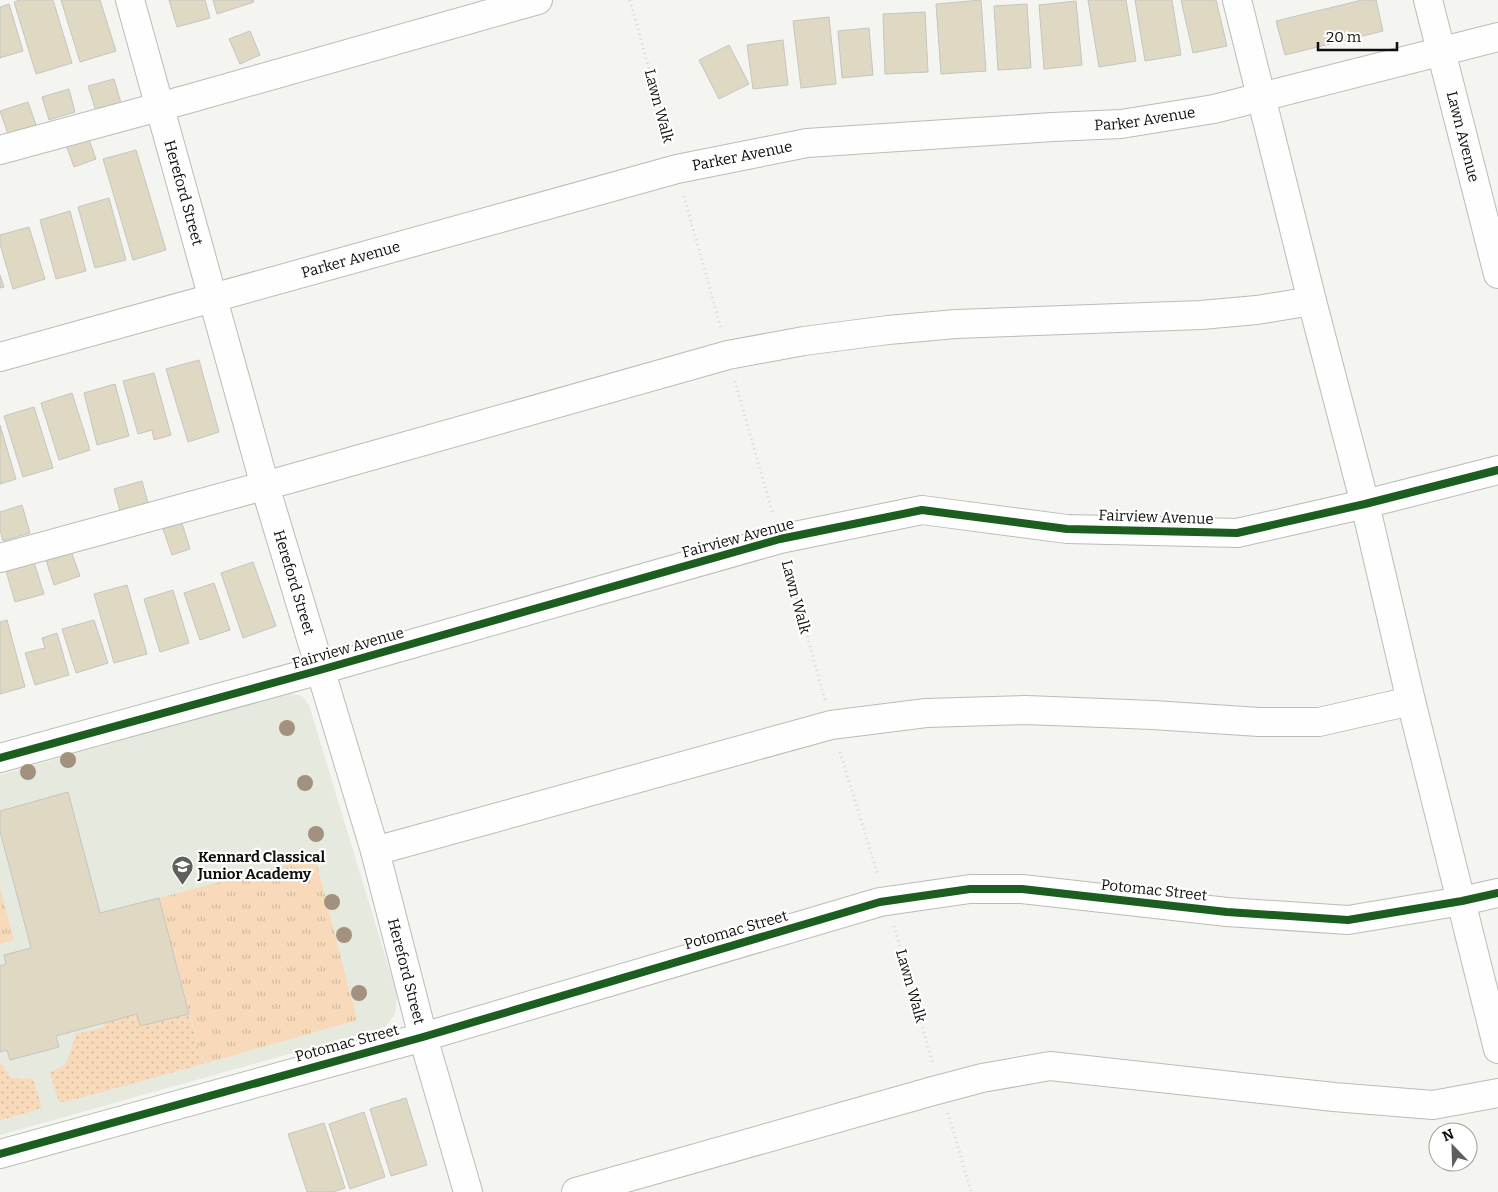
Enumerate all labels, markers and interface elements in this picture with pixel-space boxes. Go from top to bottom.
scale bar [1318,20,1397,52]
text: 20 m [1326,28,1362,46]
street label: Lawn Walk [641,67,678,145]
street label: Lawn Avenue [1443,89,1483,184]
street label: Parker Avenue [1094,103,1197,134]
street label: Parker Avenue [690,137,794,175]
street label: Hereford Street [160,138,207,248]
street label: Parker Avenue [299,237,402,282]
street label: Fairview Avenue [1098,506,1214,528]
street label: Fairview Avenue [680,514,796,562]
street label: Hereford Street [270,528,318,638]
street label: Lawn Walk [778,558,815,636]
street label: Fairview Avenue [290,623,406,673]
place label: Kennard Classical Junior Academy [197,848,325,883]
school or university icon: Kennard Classical Junior Academy [170,854,194,885]
street label: Potomac Street [1100,875,1209,905]
street label: Potomac Street [682,906,790,953]
street label: Hereford Street [384,917,429,1027]
street label: Lawn Walk [892,947,930,1025]
street label: Potomac Street [293,1020,401,1066]
north arrow [1428,1122,1478,1172]
text: N [1440,1125,1457,1145]

